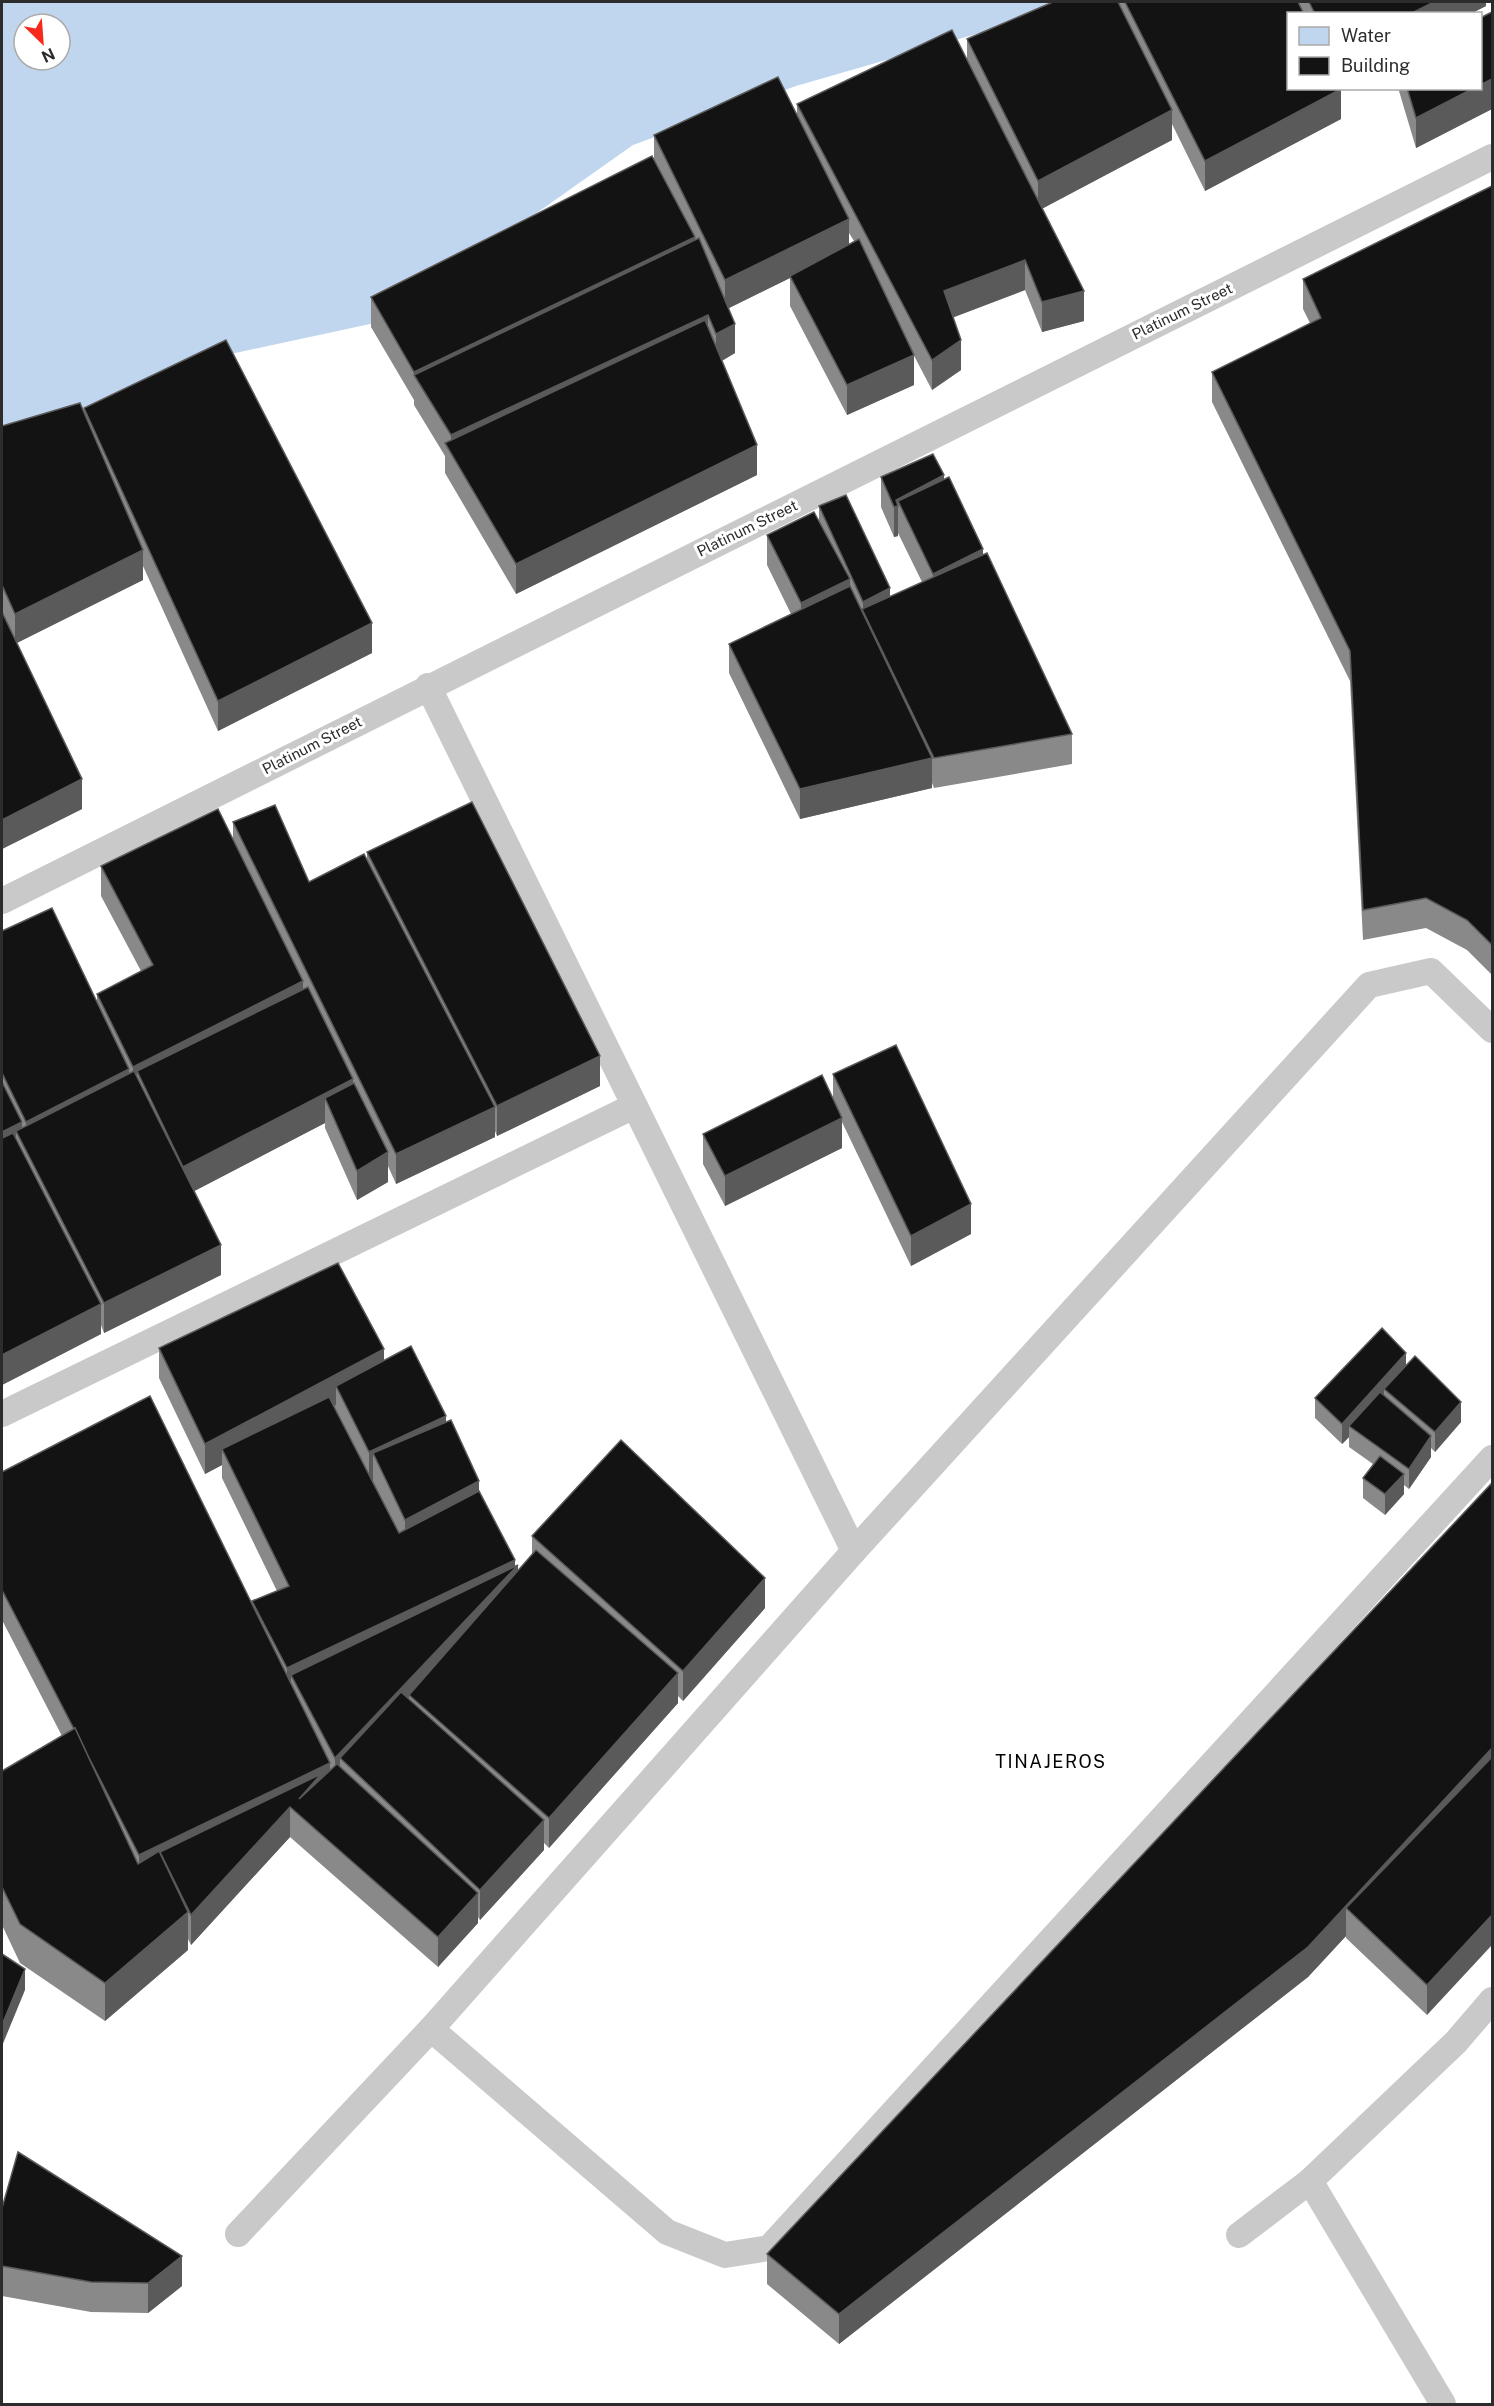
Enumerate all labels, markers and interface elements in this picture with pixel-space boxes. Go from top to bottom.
north arrow [12,12,72,72]
legend [1287,12,1482,90]
text: Water [1341,25,1391,46]
text: N [38,44,58,66]
text: Building [1341,55,1410,76]
street label: Platinum Street [1129,279,1235,343]
street label: Platinum Street [694,496,800,560]
street label: Platinum Street [259,712,365,777]
district label: TINAJEROS [995,1751,1107,1772]

